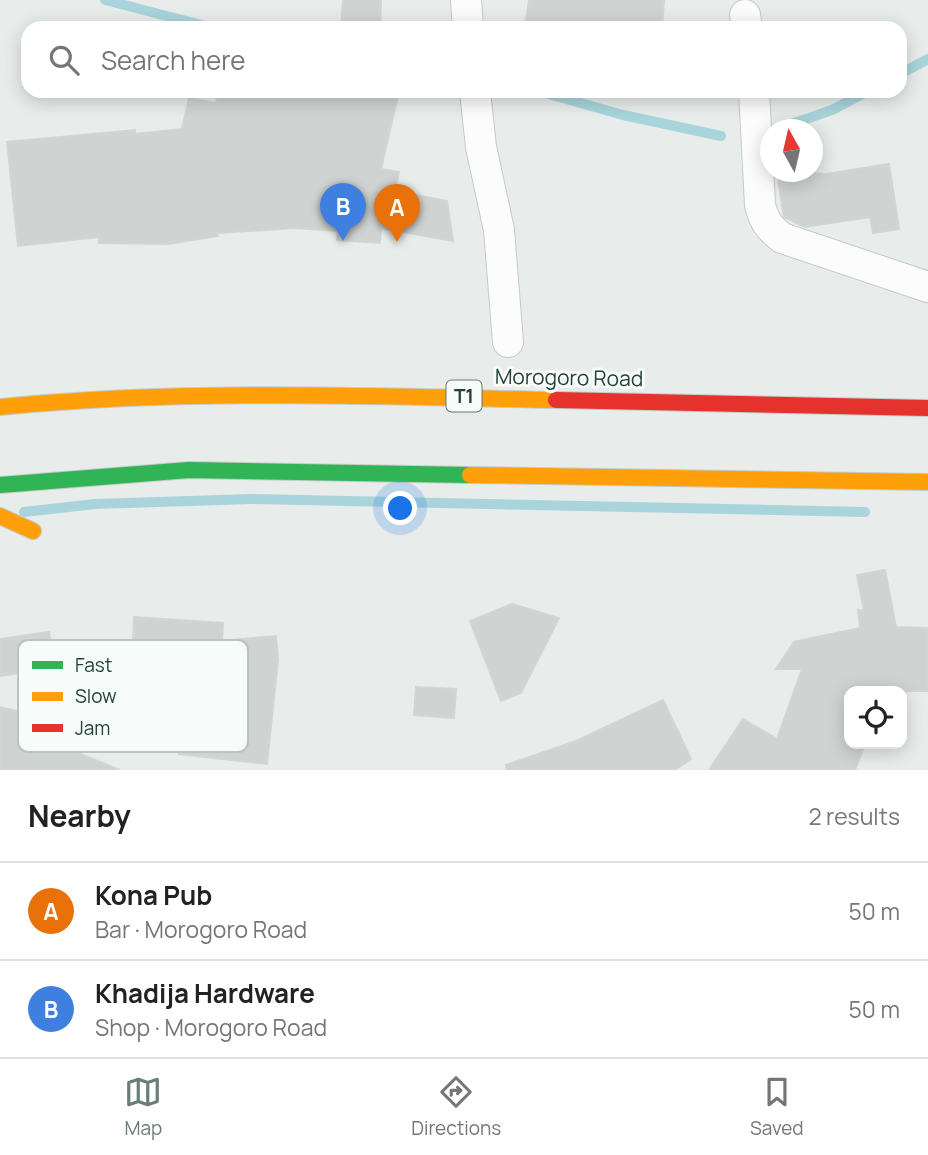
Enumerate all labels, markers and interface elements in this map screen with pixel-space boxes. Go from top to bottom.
search box [21,21,907,98]
icon: search [45,41,83,79]
text: Search here [101,42,246,78]
north arrow [760,119,823,182]
pin: B [320,183,366,241]
pin: A [374,184,420,242]
street label: Morogoro Road [495,362,643,392]
road number: T1 [447,380,482,412]
your location [383,491,417,525]
legend [18,640,248,752]
text: Fast [75,652,112,678]
text: Slow [75,683,117,709]
map controls [844,686,907,749]
button: locate [844,686,907,749]
text: Jam [75,715,110,741]
text: Nearby [28,795,131,836]
text: 2 results [808,800,900,832]
text: Kona Pub [95,877,212,913]
text: A [43,895,59,927]
text: 50 m [849,895,900,927]
text: Bar · Morogoro Road [95,913,307,945]
text: Khadija Hardware [95,975,315,1011]
text: B [44,993,58,1025]
text: 50 m [849,993,900,1025]
text: Shop · Morogoro Road [95,1011,327,1043]
tab: Map [124,1073,162,1141]
tab: Directions [411,1073,501,1141]
tab: Saved [750,1073,804,1141]

